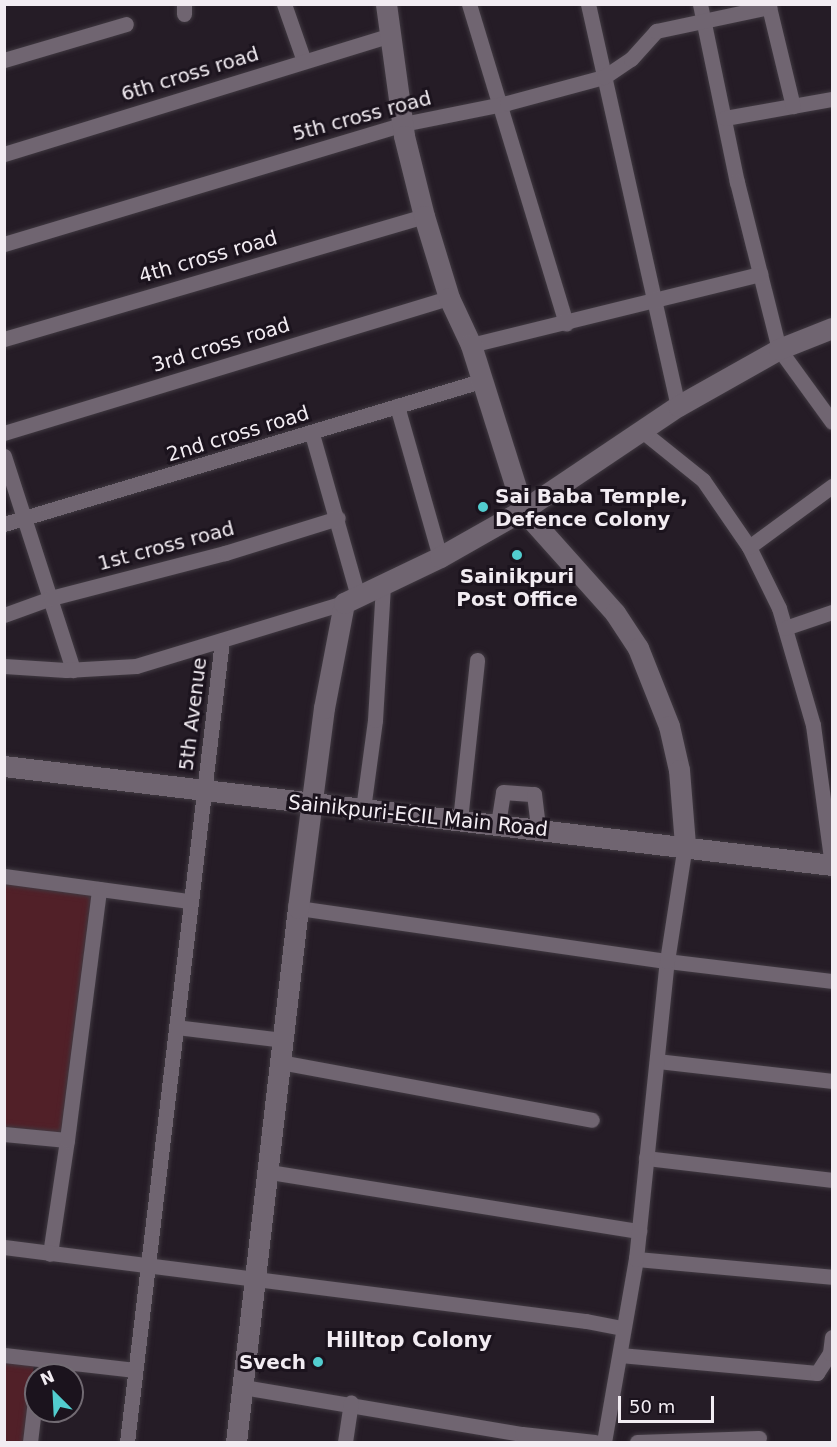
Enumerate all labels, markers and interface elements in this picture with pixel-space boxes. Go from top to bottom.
street label: 6th cross road [118,42,262,106]
street label: 5th cross road [290,86,434,146]
street label: 4th cross road [136,226,280,288]
street label: 3rd cross road [149,313,293,377]
street label: 2nd cross road [164,401,312,467]
place label: Sai Baba Temple, Defence Colony [495,484,688,531]
marker: Sai Baba Temple, Defence Colony [476,500,490,514]
street label: 1st cross road [95,516,237,576]
marker: Sainikpuri Post Office [510,548,524,562]
place label: Sainikpuri Post Office [456,564,578,611]
street label: 5th Avenue [174,656,212,772]
street label: Sainikpuri-ECIL Main Road [287,790,549,842]
district label: Hilltop Colony [326,1327,492,1353]
place label: Svech [239,1350,306,1374]
marker: Svech [311,1355,325,1369]
north arrow [24,1363,84,1423]
text: N [37,1367,57,1389]
scale bar [621,1384,717,1422]
text: 50 m [629,1396,675,1417]

